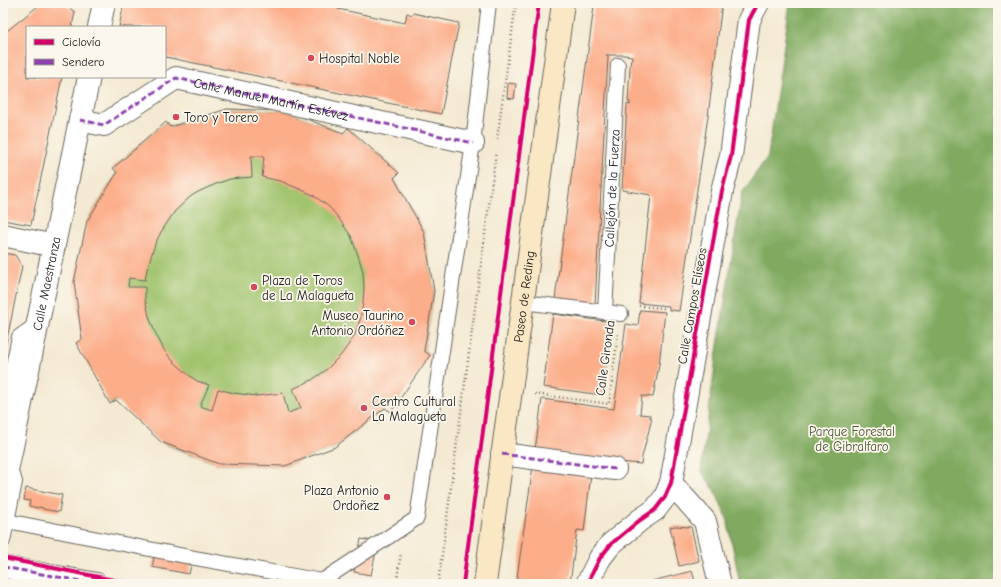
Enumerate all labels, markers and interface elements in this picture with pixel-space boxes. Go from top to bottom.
legend [26,26,166,78]
text: Ciclovía [62,35,101,49]
place label: Hospital Noble [319,51,400,66]
marker: Hospital Noble [306,53,316,63]
text: Sendero [62,55,105,69]
street label: Calle Manuel Martín Estévez [192,75,350,123]
place label: Toro y Torero [184,110,259,125]
marker: Toro y Torero [171,112,181,122]
street label: Callejón de la Fuerza [601,129,622,248]
street label: Calle Maestranza [29,235,63,332]
street label: Calle Campos Elíseos [674,247,710,365]
street label: Paseo de Reding [510,250,537,343]
place label: Plaza de Toros de La Malagueta [262,273,354,303]
marker: Plaza de Toros de La Malagueta [249,282,259,292]
place label: Museo Taurino Antonio Ordóñez [311,308,404,338]
marker: Museo Taurino Antonio Ordóñez [407,317,417,327]
street label: Calle Gironda [592,319,618,397]
place label: Centro Cultural La Malagueta [372,394,456,424]
marker: Centro Cultural La Malagueta [359,403,369,413]
park label: Parque Forestal de Gibralfaro [809,424,895,454]
place label: Plaza Antonio Ordoñez [304,483,379,513]
marker: Plaza Antonio Ordoñez [382,492,392,502]

